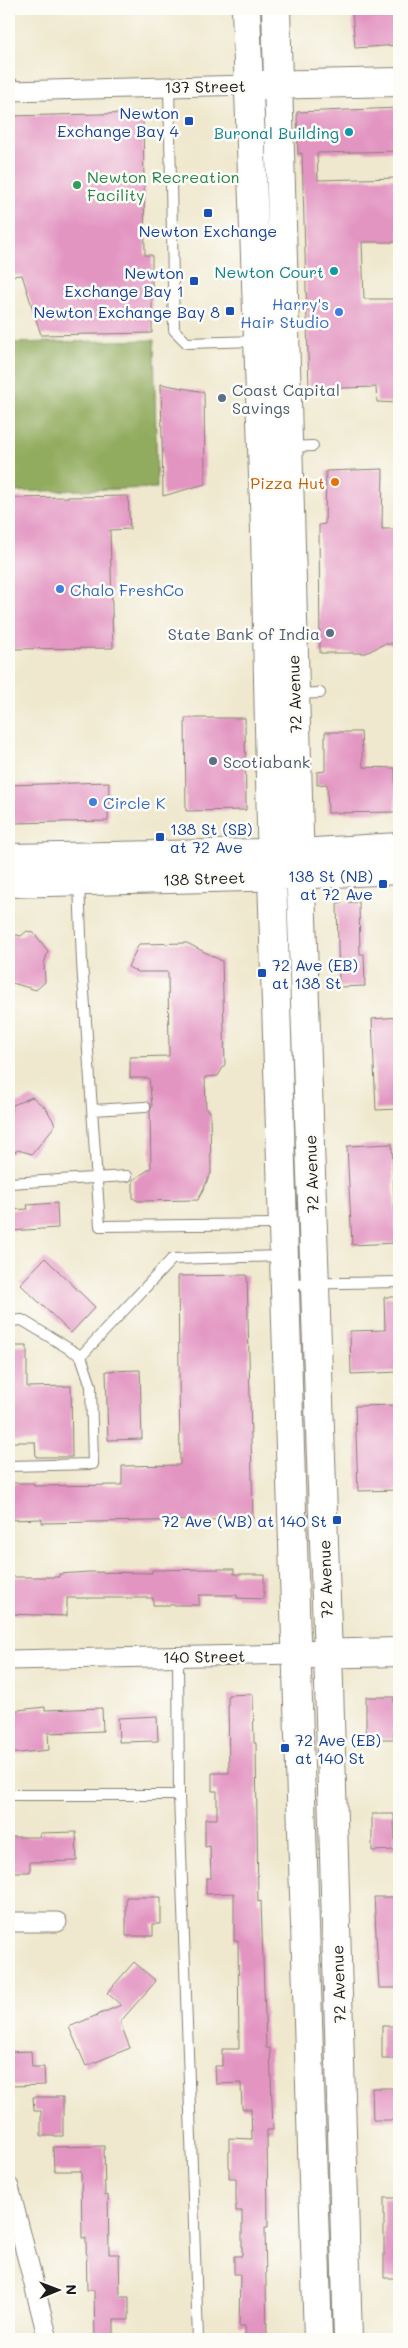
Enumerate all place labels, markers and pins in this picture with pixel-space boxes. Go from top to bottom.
place label: Newton Exchange Bay 4 [57,102,180,141]
marker: Newton Exchange Bay 4 [183,115,195,127]
place label: Buronal Building [214,122,339,143]
marker: Buronal Building [343,126,355,138]
place label: Newton Recreation Facility [87,166,239,205]
marker: Newton Recreation Facility [71,179,83,191]
marker: Newton Exchange [202,207,214,219]
place label: Newton Exchange [139,220,277,241]
place label: Newton Court [215,261,324,282]
place label: Newton Exchange Bay 1 [65,262,184,301]
marker: Newton Court [328,265,340,277]
marker: Newton Exchange Bay 1 [188,275,200,287]
place label: Harry's Hair Studio [240,293,329,332]
place label: Newton Exchange Bay 8 [33,301,220,322]
marker: Newton Exchange Bay 8 [224,305,236,317]
marker: Harry's Hair Studio [333,306,345,318]
place label: Coast Capital Savings [232,379,340,418]
marker: Coast Capital Savings [216,392,228,404]
place label: Pizza Hut [250,472,325,493]
marker: Pizza Hut [329,476,341,488]
place label: Chalo FreshCo [70,579,184,600]
marker: Chalo FreshCo [54,583,66,595]
place label: State Bank of India [168,623,320,644]
marker: State Bank of India [324,627,336,639]
place label: Scotiabank [223,751,310,772]
marker: Scotiabank [207,755,219,767]
place label: Circle K [103,792,166,813]
marker: Circle K [87,796,99,808]
place label: 138 St (SB) at 72 Ave [170,818,252,857]
marker: 138 St (SB) at 72 Ave [154,831,166,843]
place label: 138 St (NB) at 72 Ave [288,865,373,904]
marker: 138 St (NB) at 72 Ave [377,878,389,890]
place label: 72 Ave (EB) at 138 St [272,954,358,993]
marker: 72 Ave (EB) at 138 St [256,967,268,979]
place label: 72 Ave (WB) at 140 St [161,1510,327,1531]
marker: 72 Ave (WB) at 140 St [331,1514,343,1526]
place label: 72 Ave (EB) at 140 St [295,1729,381,1768]
marker: 72 Ave (EB) at 140 St [279,1742,291,1754]

